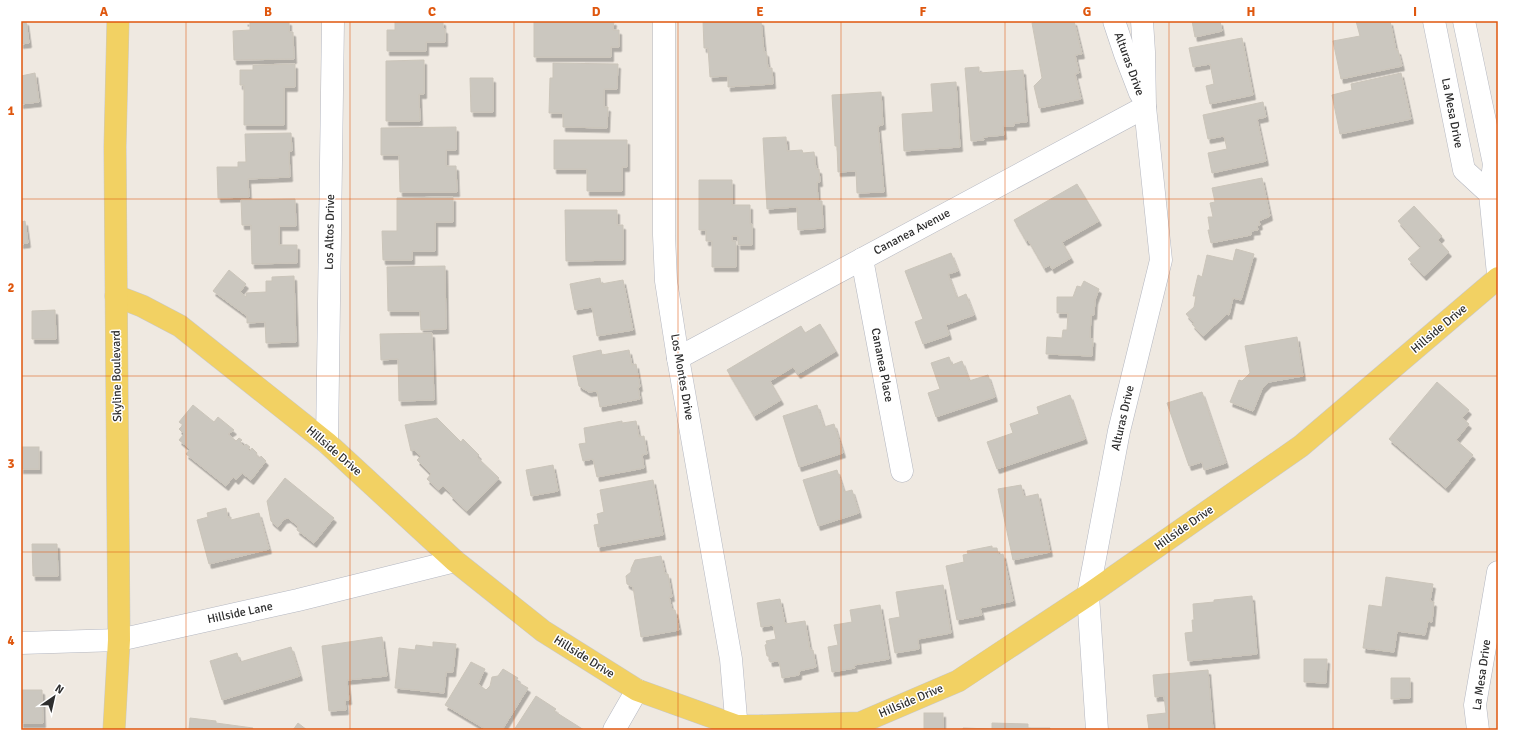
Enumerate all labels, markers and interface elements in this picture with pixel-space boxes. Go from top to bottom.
text: A [100,4,109,20]
text: B [264,4,272,20]
text: C [428,4,436,20]
text: D [592,4,601,20]
text: E [756,4,764,20]
text: F [920,4,927,20]
text: G [1083,4,1091,20]
text: H [1247,4,1255,20]
text: I [1413,4,1417,20]
street label: Alturas Drive [1111,30,1147,98]
street label: La Mesa Drive [1438,77,1466,149]
text: 1 [7,103,15,119]
street label: Los Altos Drive [322,194,338,270]
street label: Cananea Avenue [871,205,953,259]
text: 2 [7,280,15,296]
street label: Hillside Drive [1408,301,1470,357]
street label: Cananea Place [867,327,897,403]
street label: Skyline Boulevard [109,330,125,422]
street label: Los Montes Drive [667,333,697,421]
street label: Alturas Drive [1108,384,1138,452]
street label: Hillside Drive [303,423,365,479]
text: 3 [7,456,15,472]
street label: Hillside Drive [1152,502,1216,554]
street label: Hillside Lane [206,599,274,627]
street label: Hillside Drive [551,632,617,682]
text: 4 [7,633,15,649]
street label: La Mesa Drive [1470,639,1494,711]
north arrow [34,677,74,717]
street label: Hillside Drive [876,681,946,721]
text: N [53,682,66,697]

